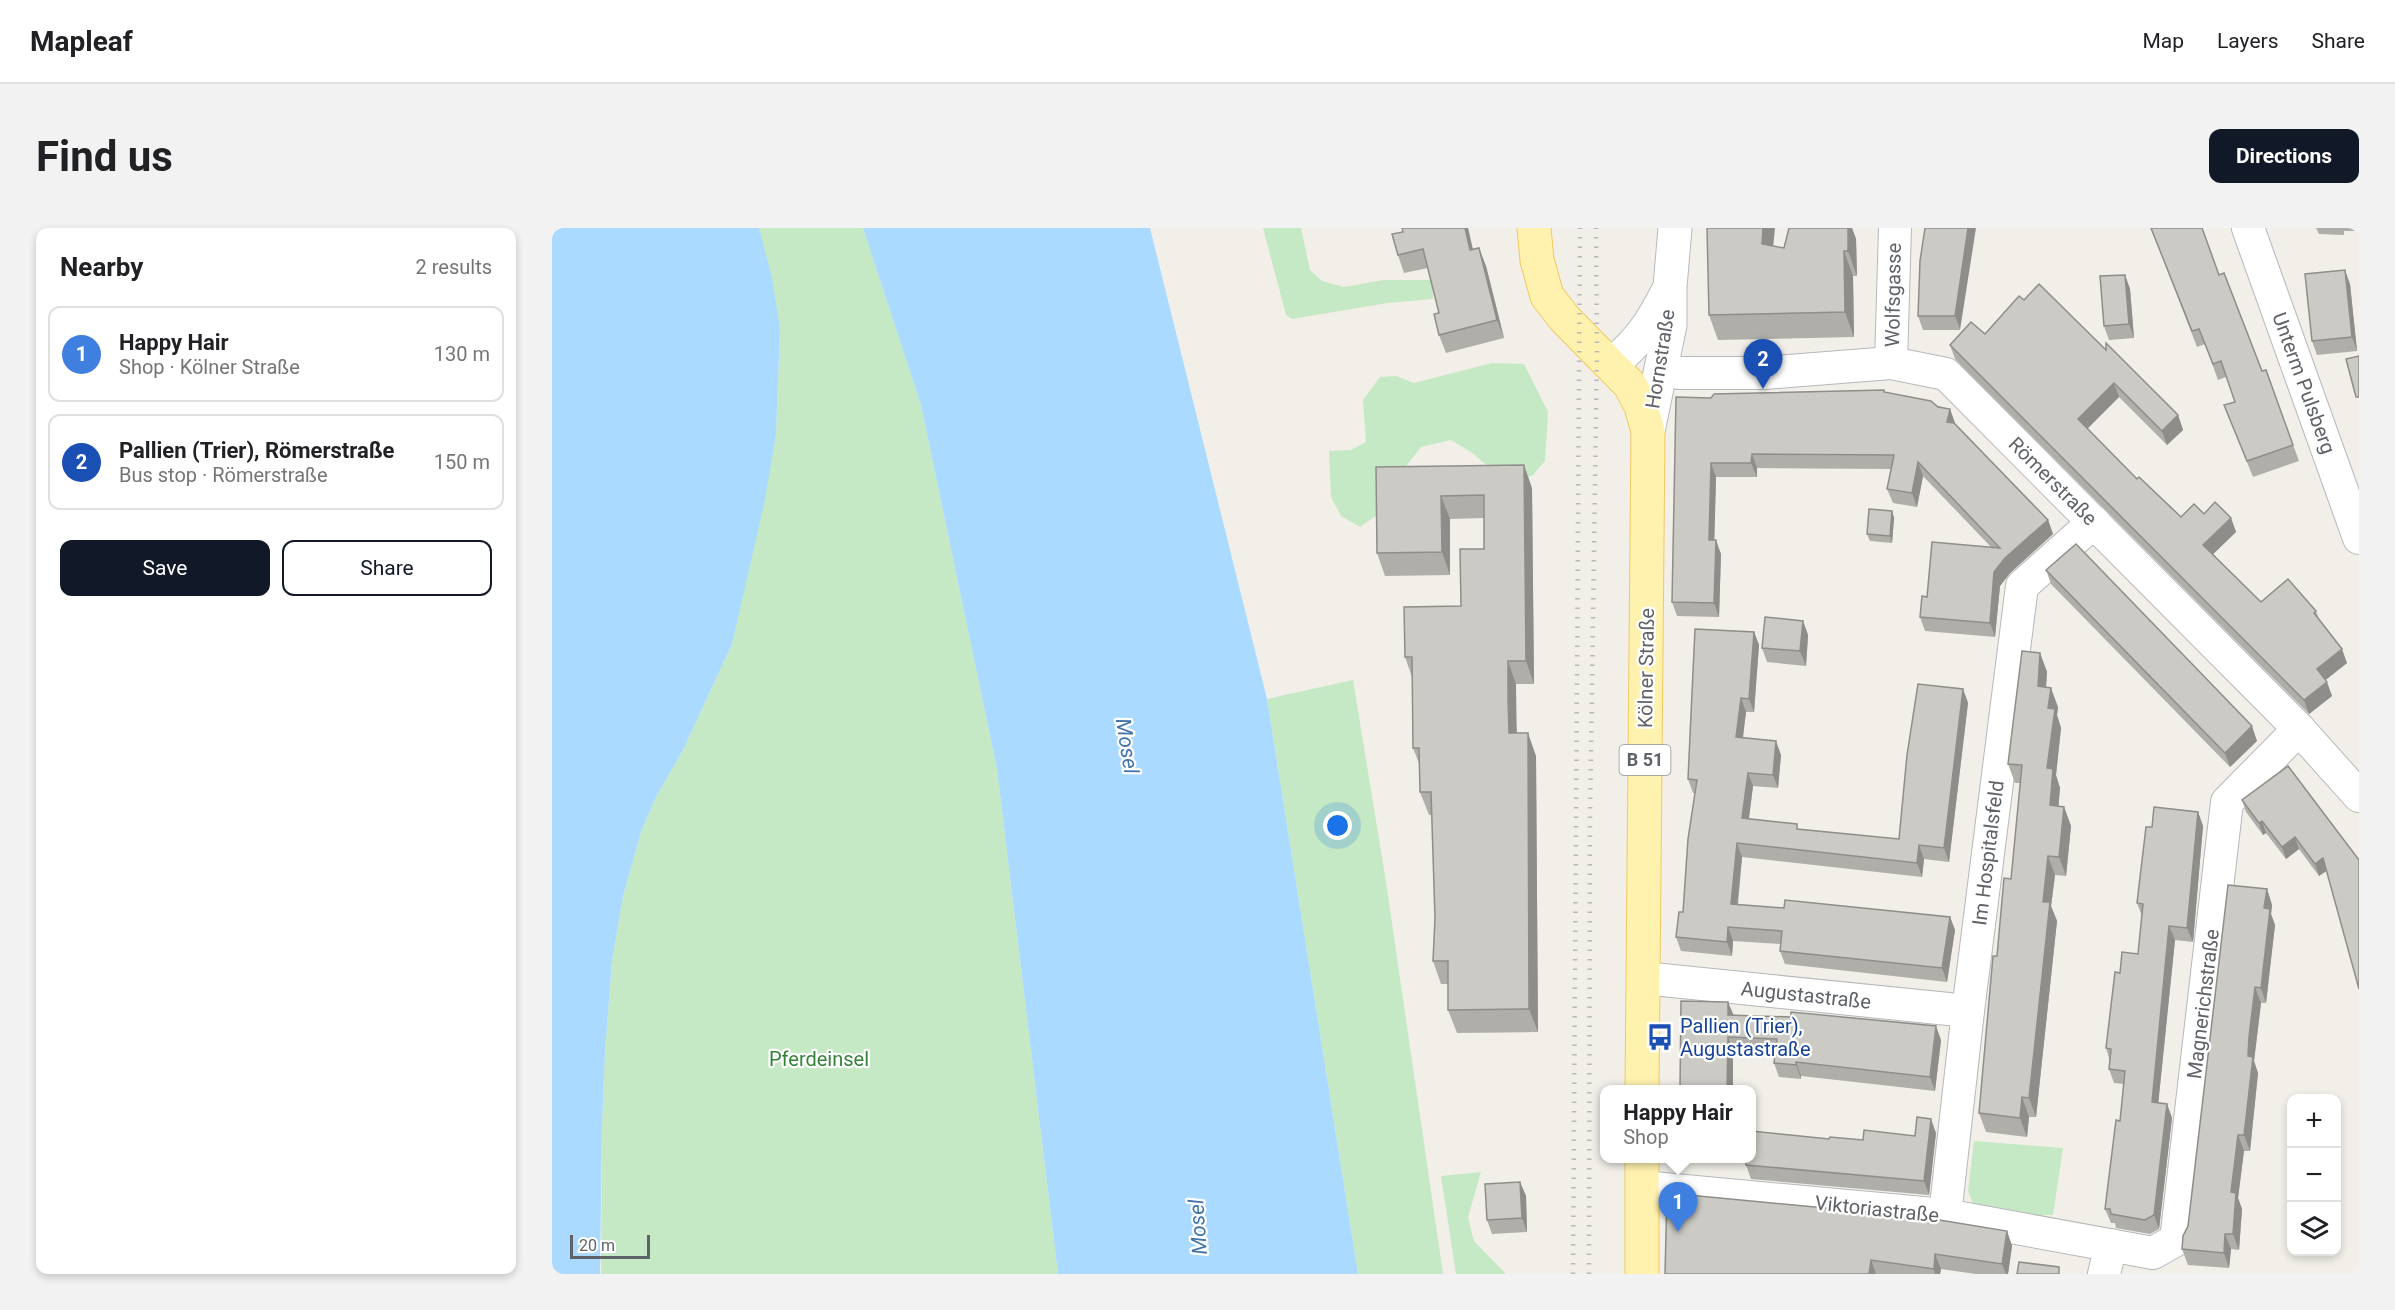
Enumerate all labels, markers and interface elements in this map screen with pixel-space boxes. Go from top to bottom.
text: Mapleaf [30,25,133,58]
text: Map [2142,29,2184,53]
text: Layers [2217,29,2278,53]
text: Share [2311,29,2365,53]
button: Directions [2209,129,2359,183]
text: Find us [36,132,173,181]
street label: Wolfsgasse [1880,243,1906,347]
text: Nearby [60,252,143,282]
text: 2 results [416,255,492,279]
street label: Hornstraße [1640,308,1680,410]
street label: Unterm Pulsberg [2267,309,2341,457]
text: Happy Hair [119,330,229,355]
pin: 2 [1744,340,1782,389]
text: 1 [76,342,87,366]
text: 130 m [434,342,490,366]
text: Shop · Kölner Straße [119,355,300,379]
street label: Römerstraße [2004,432,2102,530]
text: Pallien (Trier), Römerstraße [119,438,395,463]
text: 2 [76,450,87,474]
text: 150 m [434,450,490,474]
text: Bus stop · Römerstraße [119,463,328,487]
button: Save [60,540,270,596]
button: Share [282,540,492,596]
street label: Kölner Straße [1633,608,1659,728]
water label: Mosel [1111,717,1143,776]
road number: B 51 [1620,745,1670,775]
street label: Im Hospitalsfeld [1967,779,2009,927]
your location [1323,811,1352,840]
street label: Magnerichstraße [2182,928,2224,1080]
street label: Augustastraße [1740,976,1872,1014]
place label: Pallien (Trier), Augustastraße [1680,1014,1811,1061]
bus stop icon: Pallien (Trier), Augustastraße [1645,1022,1675,1052]
park label: Pferdeinsel [769,1047,869,1071]
popup [1600,1085,1756,1163]
map controls [2287,1094,2341,1256]
button: + [2287,1094,2341,1148]
text: Happy Hair [1623,1100,1733,1125]
text: Shop [1623,1125,1669,1149]
button: − [2287,1148,2341,1202]
pin: 1 [1658,1182,1698,1232]
street label: Viktoriastraße [1814,1191,1940,1227]
water label: Mosel [1184,1197,1212,1256]
button: layers [2287,1202,2341,1256]
scale bar [570,1232,650,1260]
text: 20 m [579,1236,615,1255]

